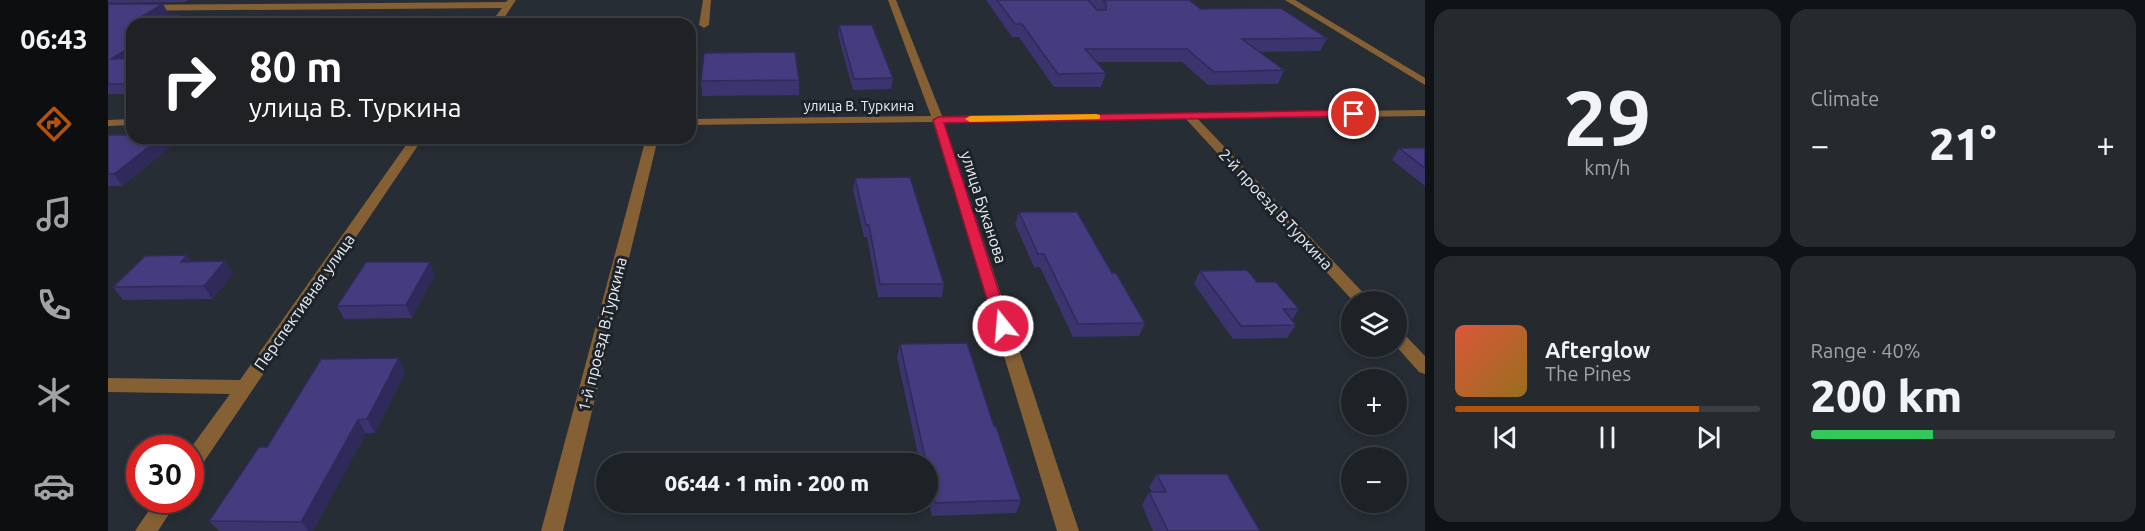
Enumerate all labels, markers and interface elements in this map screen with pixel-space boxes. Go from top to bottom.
text: 06:43 [20,24,88,54]
icon: right [150,42,228,120]
text: 80 m [249,43,343,90]
text: 29 [1563,73,1651,161]
text: Climate [1811,87,1879,110]
pin [1328,88,1379,139]
text: улица В. Туркина [249,92,462,122]
icon: arrive [1337,97,1370,130]
street label: улица В. Туркина [804,98,914,114]
icon: directions [33,103,75,145]
text: 21° [1929,118,1996,169]
text: − [1811,126,1829,163]
text: + [2096,126,2115,163]
street label: 2-й проезд В.Туркина [1215,145,1337,273]
street label: улица Буканова [957,148,1011,266]
text: km/h [1584,156,1630,179]
icon: music [33,193,75,235]
street label: Перспективная улица [250,230,358,374]
street label: 1-й проезд В.Туркина [574,255,630,413]
icon: phone [33,284,75,326]
map controls [1341,291,1407,513]
button: layers [1341,291,1407,357]
position arrow [971,294,1035,358]
text: Afterglow [1545,337,1650,362]
text: Range · 40% [1811,339,1921,362]
text: The Pines [1545,362,1631,385]
button: + [1341,369,1407,435]
text: 200 km [1811,370,1962,421]
icon: climate [33,374,75,416]
icon: previous [1489,421,1522,454]
icon: pause [1591,421,1624,454]
icon: next [1692,421,1725,454]
speed limit sign: 30 [126,435,204,513]
button: − [1341,447,1407,513]
icon: car [33,465,75,507]
text: 06:44 · 1 min · 200 m [665,470,869,495]

